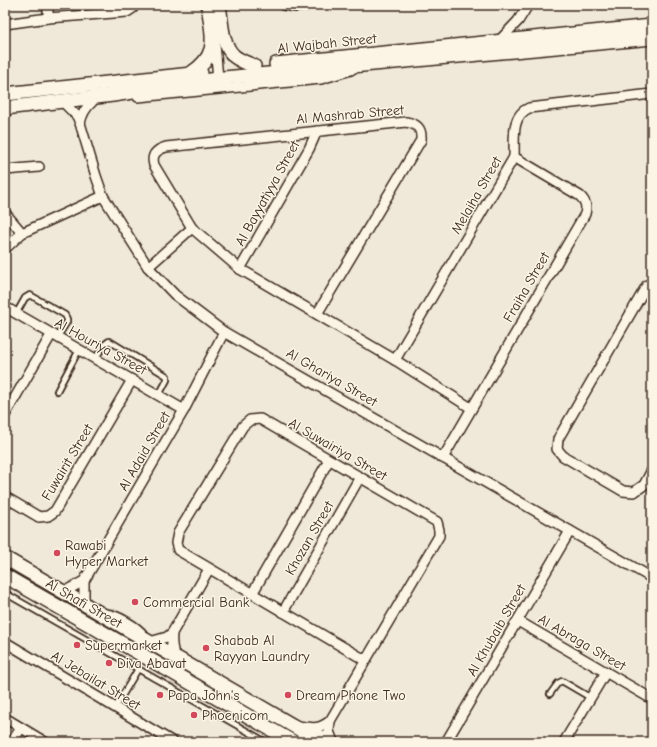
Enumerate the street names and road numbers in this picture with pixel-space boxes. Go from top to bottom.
street label: Al Wajbah Street [277,30,378,57]
street label: Al Mashrab Street [296,101,406,128]
street label: Al Bayyatiyya Street [231,137,304,249]
street label: Melaiha Street [447,153,506,237]
street label: Fraiha Street [500,248,554,325]
street label: Al Houriya Street [52,314,150,379]
street label: Al Ghariya Street [283,344,381,411]
street label: Al Adaid Street [115,408,175,494]
street label: Al Suwairiya Street [285,414,391,485]
street label: Fuwairit Street [38,420,97,504]
street label: Khozan Street [281,497,338,578]
street label: Al Shafi Street [43,575,126,633]
street label: Al Khubaib Street [463,580,530,679]
street label: Al Abraga Street [535,610,629,675]
street label: Al Jebailat Street [48,647,144,714]

